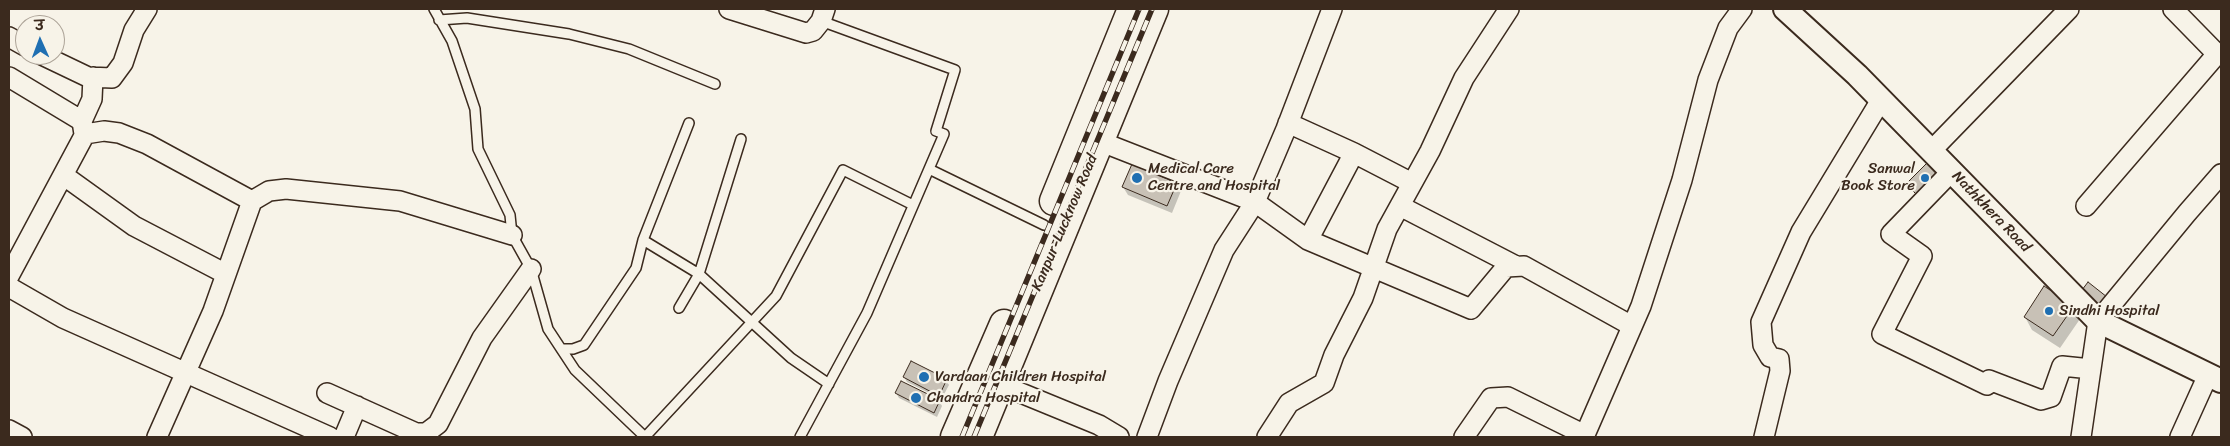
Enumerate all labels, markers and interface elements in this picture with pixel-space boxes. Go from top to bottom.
text: उ [34,13,45,38]
north arrow [15,15,65,65]
street label: Kanpur-Lucknow Road [1028,152,1102,294]
place label: Medical Care Centre and Hospital [1148,160,1280,195]
place label: Sanwal Book Store [1841,160,1915,195]
street label: Nathkhera Road [1948,168,2034,256]
marker: Medical Care Centre and Hospital [1130,171,1144,185]
marker: Sanwal Book Store [1919,172,1931,184]
place label: Sindhi Hospital [2059,302,2159,320]
marker: Sindhi Hospital [2043,305,2055,317]
place label: Vardaan Children Hospital [935,368,1106,386]
marker: Vardaan Children Hospital [917,370,931,384]
place label: Chandra Hospital [927,389,1040,407]
marker: Chandra Hospital [909,391,923,405]

